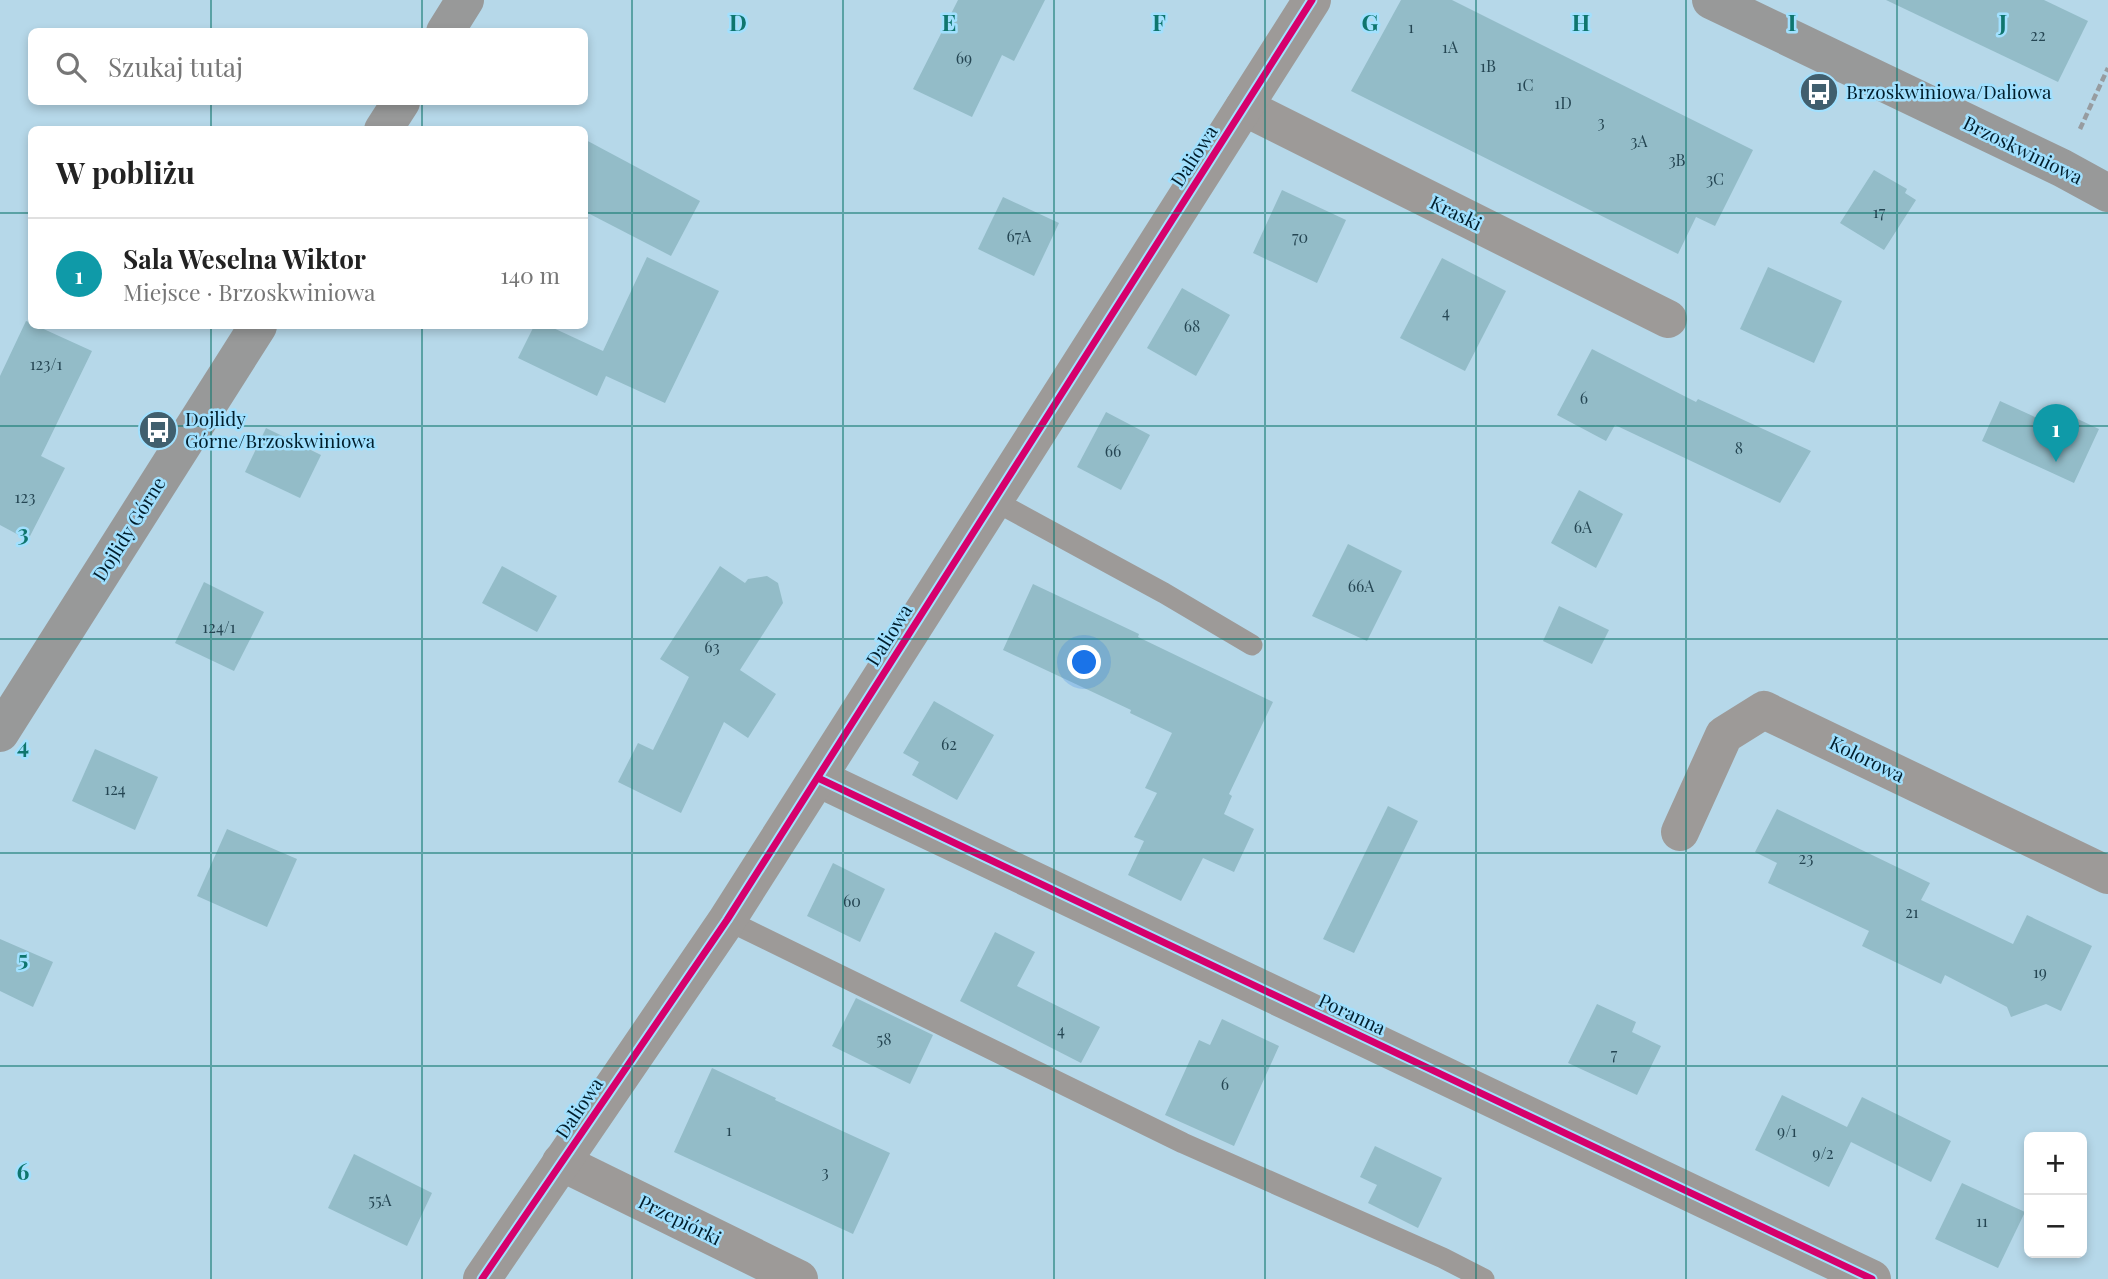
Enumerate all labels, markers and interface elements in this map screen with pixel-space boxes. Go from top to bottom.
text: D [729,6,747,37]
text: E [942,6,956,37]
text: F [1152,6,1166,37]
text: G [1362,6,1379,37]
text: H [1572,6,1590,37]
text: I [1788,6,1796,37]
text: J [1998,6,2007,37]
house number: 1 [1408,16,1414,37]
house number: 22 [2030,24,2046,45]
search box [28,28,588,105]
house number: 1A [1442,36,1459,57]
house number: 69 [956,47,972,68]
icon: search [52,48,90,86]
text: Szukaj tutaj [108,49,243,84]
house number: 1B [1480,55,1496,76]
bus stop icon: Brzoskwiniowa/Daliowa [1798,71,1840,113]
house number: 1C [1517,74,1533,95]
place label: Brzoskwiniowa/Daliowa [1846,78,2052,104]
house number: 1D [1554,92,1572,113]
street label: Brzoskwiniowa [1959,109,2088,190]
house number: 3 [1597,111,1605,132]
street label: Daliowa [1164,119,1223,191]
house number: 3A [1630,130,1649,151]
house number: 3B [1668,149,1686,170]
text: W pobliżu [56,152,195,192]
house number: 3C [1706,168,1724,189]
street label: Kraski [1426,188,1487,236]
house number: 17 [1873,201,1886,222]
house number: 67A [1007,225,1032,246]
house number: 70 [1292,226,1308,247]
text: Sala Weselna Wiktor [123,241,366,276]
text: 1 [75,259,83,290]
text: 140 m [500,259,560,290]
text: Miejsce · Brzoskwiniowa [123,276,376,307]
house number: 4 [1442,301,1450,322]
house number: 68 [1184,315,1200,336]
house number: 123/1 [30,353,62,374]
house number: 6 [1580,387,1588,408]
pin: 1 [2033,404,2079,462]
place label: Dojlidy Górne/Brzoskwiniowa [185,405,376,453]
bus stop icon: Dojlidy Górne/Brzoskwiniowa [137,409,179,451]
house number: 8 [1735,437,1743,458]
house number: 66 [1105,440,1121,461]
street label: Dojlidy Górne [86,471,171,586]
house number: 123 [15,486,35,507]
text: 3 [17,516,29,547]
house number: 6A [1574,516,1593,537]
house number: 66A [1348,575,1375,596]
street label: Daliowa [859,598,918,670]
house number: 124/1 [202,616,236,637]
house number: 63 [704,636,720,657]
your location [1067,645,1101,679]
text: 4 [17,729,29,760]
street label: Kolorowa [1825,729,1910,788]
house number: 62 [941,733,957,754]
house number: 124 [104,778,126,799]
house number: 23 [1799,847,1813,868]
house number: 60 [843,890,861,911]
house number: 21 [1905,901,1919,922]
text: 5 [18,942,28,973]
house number: 19 [2033,961,2047,982]
street label: Poranna [1315,986,1391,1040]
house number: 4 [1057,1019,1065,1040]
house number: 58 [877,1028,891,1049]
house number: 7 [1611,1043,1618,1064]
street label: Daliowa [548,1071,608,1143]
house number: 6 [1221,1073,1229,1094]
house number: 1 [726,1119,732,1140]
house number: 9/1 [1777,1120,1797,1141]
map controls [2024,1132,2087,1258]
button: + [2024,1132,2087,1195]
house number: 9/2 [1812,1142,1834,1163]
text: 6 [17,1155,30,1186]
house number: 3 [821,1161,829,1182]
street label: Przepiórki [635,1188,727,1251]
house number: 55A [368,1189,393,1210]
button: − [2024,1195,2087,1258]
house number: 11 [1976,1210,1988,1231]

